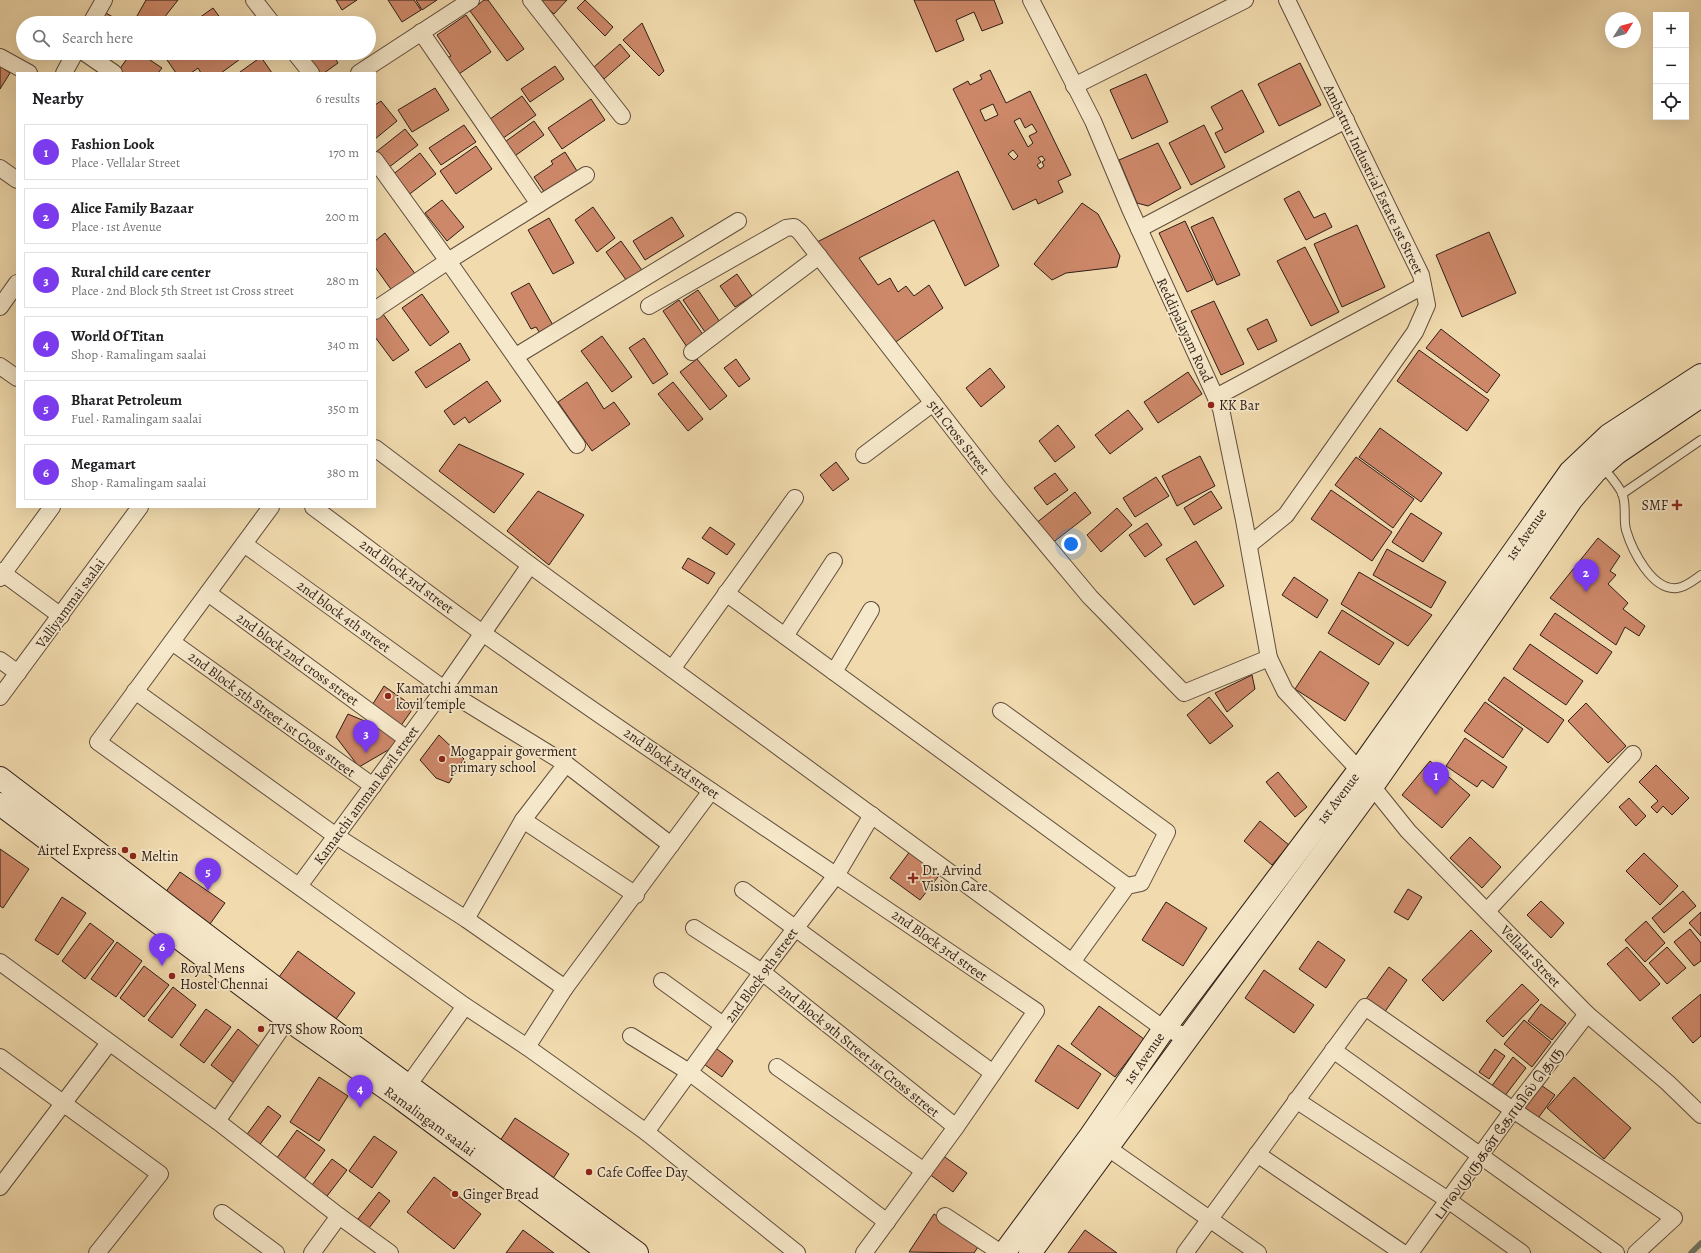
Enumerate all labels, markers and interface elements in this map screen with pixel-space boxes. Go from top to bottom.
north arrow [1605,12,1641,48]
map controls [1653,12,1689,120]
button: + [1653,12,1689,48]
search box [16,16,376,60]
icon: search [30,27,52,49]
text: Search here [62,28,133,48]
button: − [1653,48,1689,84]
street label: Ambattur Industrial Estate 1st Street [1319,80,1428,278]
button: locate [1653,84,1689,120]
text: Nearby [32,87,83,110]
text: 6 results [316,90,360,107]
text: Fashion Look [71,134,154,154]
text: 1 [44,144,48,161]
text: 170 m [329,144,359,161]
text: Place · Vellalar Street [71,154,180,171]
text: Alice Family Bazaar [71,198,194,218]
text: 2 [43,208,49,225]
text: 200 m [326,208,359,225]
text: Place · 1st Avenue [71,218,162,235]
text: Rural child care center [71,262,211,282]
text: 3 [43,272,49,289]
text: 280 m [326,272,359,289]
street label: Reddipalayam Road [1152,275,1217,386]
text: Place · 2nd Block 5th Street 1st Cross street [71,282,294,299]
text: World Of Titan [71,326,164,346]
text: 4 [43,336,49,353]
text: 340 m [327,336,359,353]
text: Shop · Ramalingam saalai [71,346,206,363]
text: Bharat Petroleum [71,390,182,410]
street label: 5th Cross Street [923,396,994,479]
place label: KK Bar [1219,396,1260,415]
text: 5 [43,400,49,417]
text: 350 m [328,400,359,417]
marker: KK Bar [1206,400,1216,410]
text: Fuel · Ramalingam saalai [71,410,202,427]
text: Megamart [71,454,136,474]
text: 6 [43,464,49,481]
text: 380 m [327,464,359,481]
text: Shop · Ramalingam saalai [71,474,206,491]
place label: SMF [1642,496,1668,515]
marker: SMF [1671,499,1683,511]
street label: 1st Avenue [1502,504,1551,564]
your location [1061,534,1081,554]
street label: 2nd Block 3rd street [356,535,458,618]
street label: Valliyammai saalai [31,555,109,653]
pin: 2 [1573,559,1599,592]
street label: 2nd block 4th street [293,576,395,657]
street label: 2nd block 2nd cross street [233,608,363,711]
street label: 2nd Block 5th Street 1st Cross street [184,647,359,782]
place label: Kamatchi amman kovil temple [396,679,498,714]
marker: Kamatchi amman kovil temple [383,691,393,701]
pin: 3 [353,720,379,753]
street label: Kamatchi amman kovil street [310,722,423,869]
street label: 2nd Block 3rd street [620,723,724,804]
place label: Mogappair goverment primary school [450,742,577,777]
marker: Mogappair goverment primary school [437,754,447,764]
pin: 1 [1423,762,1449,795]
street label: 1st Avenue [1313,769,1364,828]
place label: Airtel Express [37,841,117,860]
marker: Airtel Express [120,845,130,855]
place label: Meltin [141,847,179,866]
marker: Meltin [128,851,138,861]
pin: 5 [195,858,221,891]
place label: Dr. Arvind Vision Care [921,861,988,896]
marker: Dr. Arvind Vision Care [907,872,919,884]
street label: 2nd Block 3rd street [888,905,992,986]
street label: Vellalar Street [1495,920,1565,992]
street label: 2nd Block 9th street [721,924,802,1027]
pin: 6 [149,933,175,966]
place label: Royal Mens Hostel Chennai [180,959,268,994]
marker: Royal Mens Hostel Chennai [167,971,177,981]
street label: 2nd Block 9th Street 1st Cross street [774,979,944,1122]
place label: TVS Show Room [269,1020,363,1039]
marker: TVS Show Room [256,1024,266,1034]
street label: 1st Avenue [1120,1028,1169,1088]
street label: பாலமுருகன் கோயில் தெரு [1429,1043,1567,1223]
pin: 4 [347,1075,373,1108]
street label: Ramalingam saalai [380,1082,479,1161]
place label: Cafe Coffee Day [597,1163,688,1182]
marker: Cafe Coffee Day [584,1167,594,1177]
place label: Ginger Bread [463,1185,539,1204]
marker: Ginger Bread [450,1189,460,1199]

